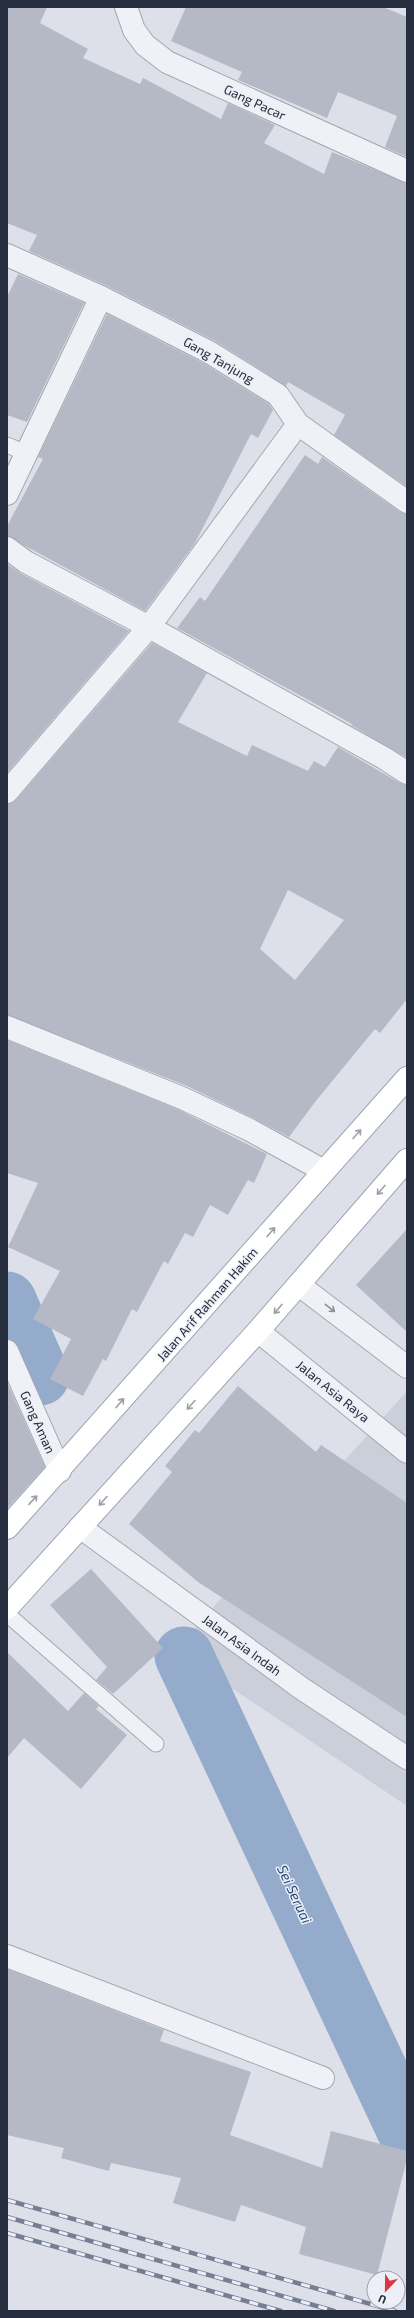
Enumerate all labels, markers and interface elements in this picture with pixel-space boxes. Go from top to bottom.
street label: Gang Pacar [221,81,289,123]
street label: Gang Tanjung [181,333,257,387]
one-way arrow [352,1129,361,1140]
one-way arrow [377,1184,386,1195]
one-way arrow [266,1226,275,1237]
street label: Jalan Arif Rahman Hakim [153,1244,261,1364]
one-way arrow [273,1304,282,1314]
one-way arrow [325,1304,336,1313]
street label: Jalan Asia Raya [293,1357,373,1425]
street label: Gang Aman [17,1388,59,1456]
one-way arrow [115,1398,124,1408]
one-way arrow [186,1400,195,1410]
one-way arrow [29,1495,38,1505]
one-way arrow [99,1496,108,1506]
street label: Jalan Asia Indah [199,1611,285,1679]
water label: Sei Seruai [274,1862,316,1926]
north arrow [366,2270,406,2310]
text: U [376,2292,388,2307]

